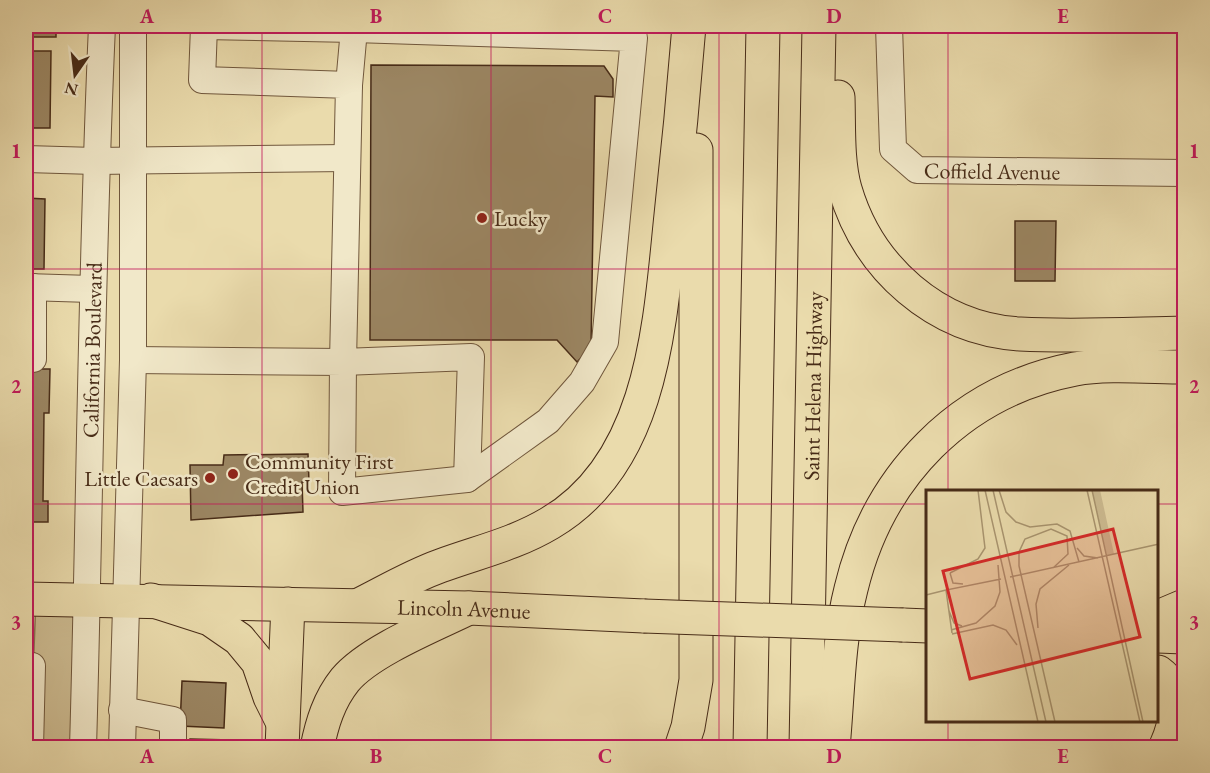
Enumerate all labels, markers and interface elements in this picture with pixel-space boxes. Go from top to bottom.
text: A [139,3,155,29]
text: B [370,3,382,29]
text: C [598,3,612,29]
text: D [826,3,842,29]
text: E [1057,3,1069,29]
north arrow [45,45,105,105]
text: N [63,77,80,101]
text: 1 [11,138,21,164]
text: 1 [1189,138,1199,164]
street label: Coffield Avenue [924,156,1061,186]
place label: Lucky [494,204,548,233]
marker: Lucky [475,211,489,225]
street label: California Boulevard [75,261,108,438]
street label: Saint Helena Highway [796,291,829,481]
text: 2 [11,373,22,399]
text: 2 [1189,373,1200,399]
place label: Community First Credit Union [245,447,393,501]
place label: Little Caesars [84,464,198,493]
marker: Community First Credit Union [226,467,240,481]
marker: Little Caesars [203,471,217,485]
inset map [926,490,1159,722]
street label: Lincoln Avenue [397,592,532,625]
text: 3 [11,609,21,635]
text: 3 [1189,609,1199,635]
text: A [139,743,155,769]
text: B [370,743,382,769]
text: C [598,743,612,769]
text: D [826,743,842,769]
text: E [1057,743,1069,769]

